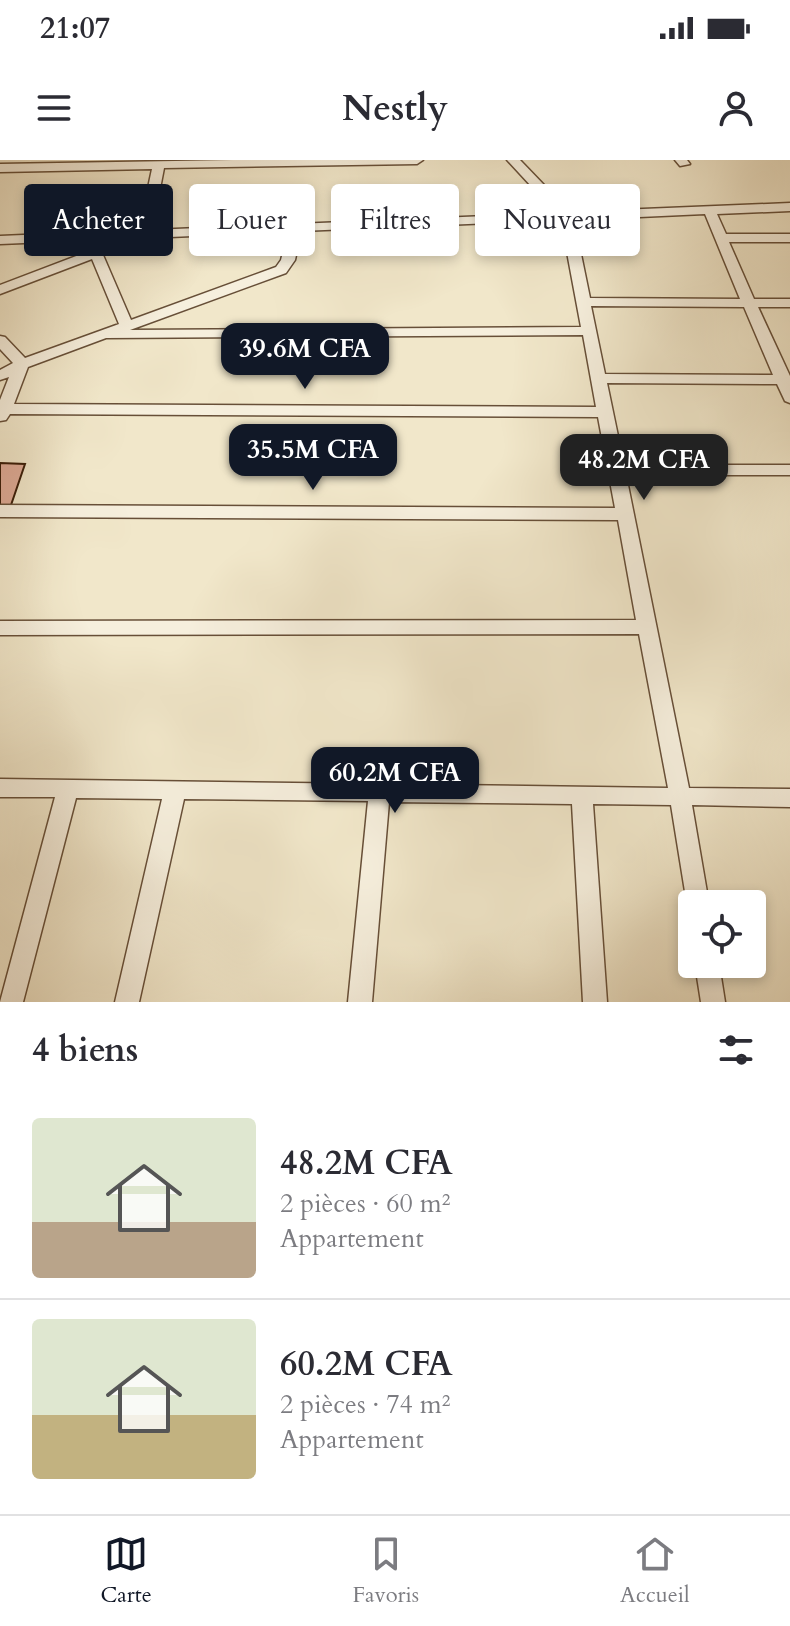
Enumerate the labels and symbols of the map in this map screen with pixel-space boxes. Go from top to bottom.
pin: 39.6M CFA [213,323,397,391]
pin: 35.5M CFA [221,424,405,492]
pin: 48.2M CFA [552,434,736,502]
pin: 60.2M CFA [303,747,487,815]

